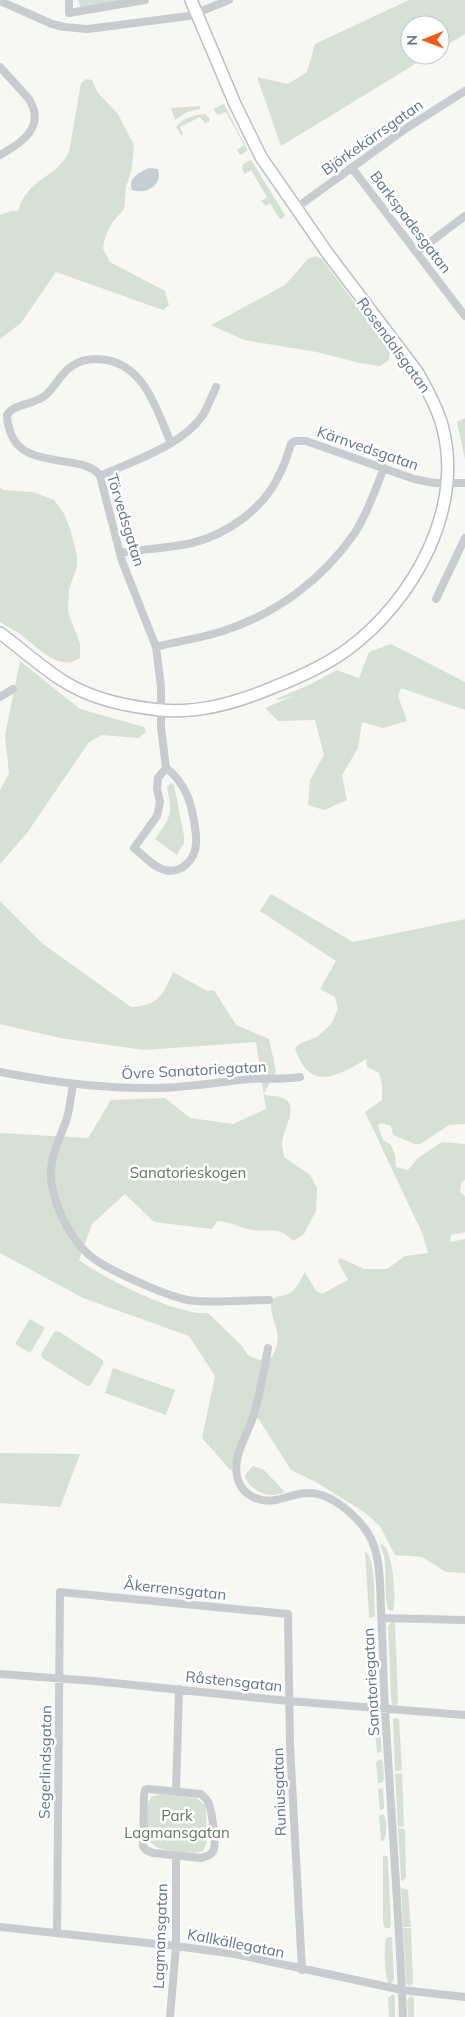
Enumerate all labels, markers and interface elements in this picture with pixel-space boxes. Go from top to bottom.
north arrow [400,15,450,65]
text: N [403,35,421,46]
street label: Björkekärrsgatan [318,95,426,179]
street label: Barkspadesgatan [366,167,456,277]
street label: Rosendalsgatan [353,294,435,396]
street label: Kärnvedsgatan [315,422,421,474]
street label: Törvedsgatan [103,471,149,569]
street label: Övre Sanatoriegatan [121,1057,267,1083]
park label: Sanatorieskogen [130,1163,246,1182]
street label: Åkerrensgatan [123,1573,227,1604]
street label: Sanatoriegatan [359,1628,383,1736]
street label: Råstensgatan [185,1666,283,1696]
street label: Segerlindsgatan [35,1705,55,1819]
street label: Runiusgatan [268,1747,290,1837]
park label: Park Lagmansgatan [124,1806,230,1842]
street label: Lagmansgatan [149,1883,171,1989]
street label: Kallkällegatan [186,1924,286,1962]

